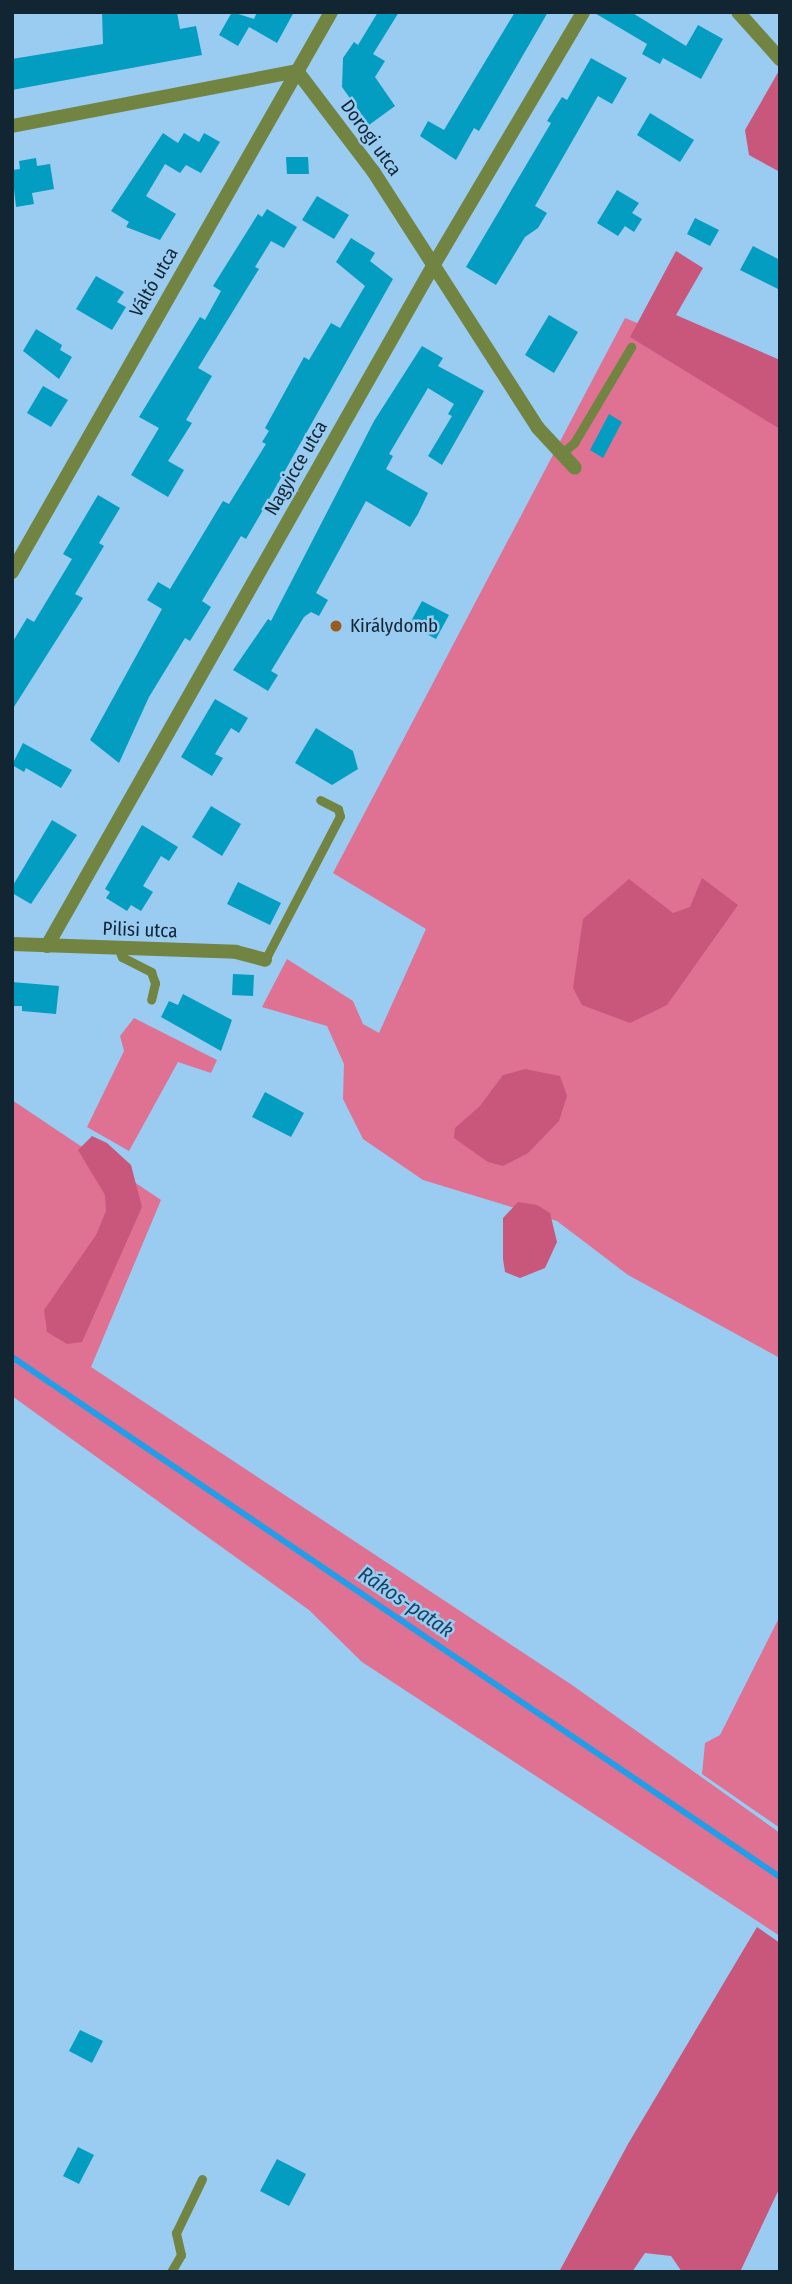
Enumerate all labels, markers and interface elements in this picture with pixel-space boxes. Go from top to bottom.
street label: Dorogi utca [336,96,406,180]
street label: Váltó utca [125,243,183,321]
street label: Nagyicce utca [260,417,332,519]
place label: Királydomb [350,615,438,637]
marker: Királydomb [328,618,344,634]
street label: Pilisi utca [102,917,178,943]
water label: Rákos-patak [354,1561,458,1643]

